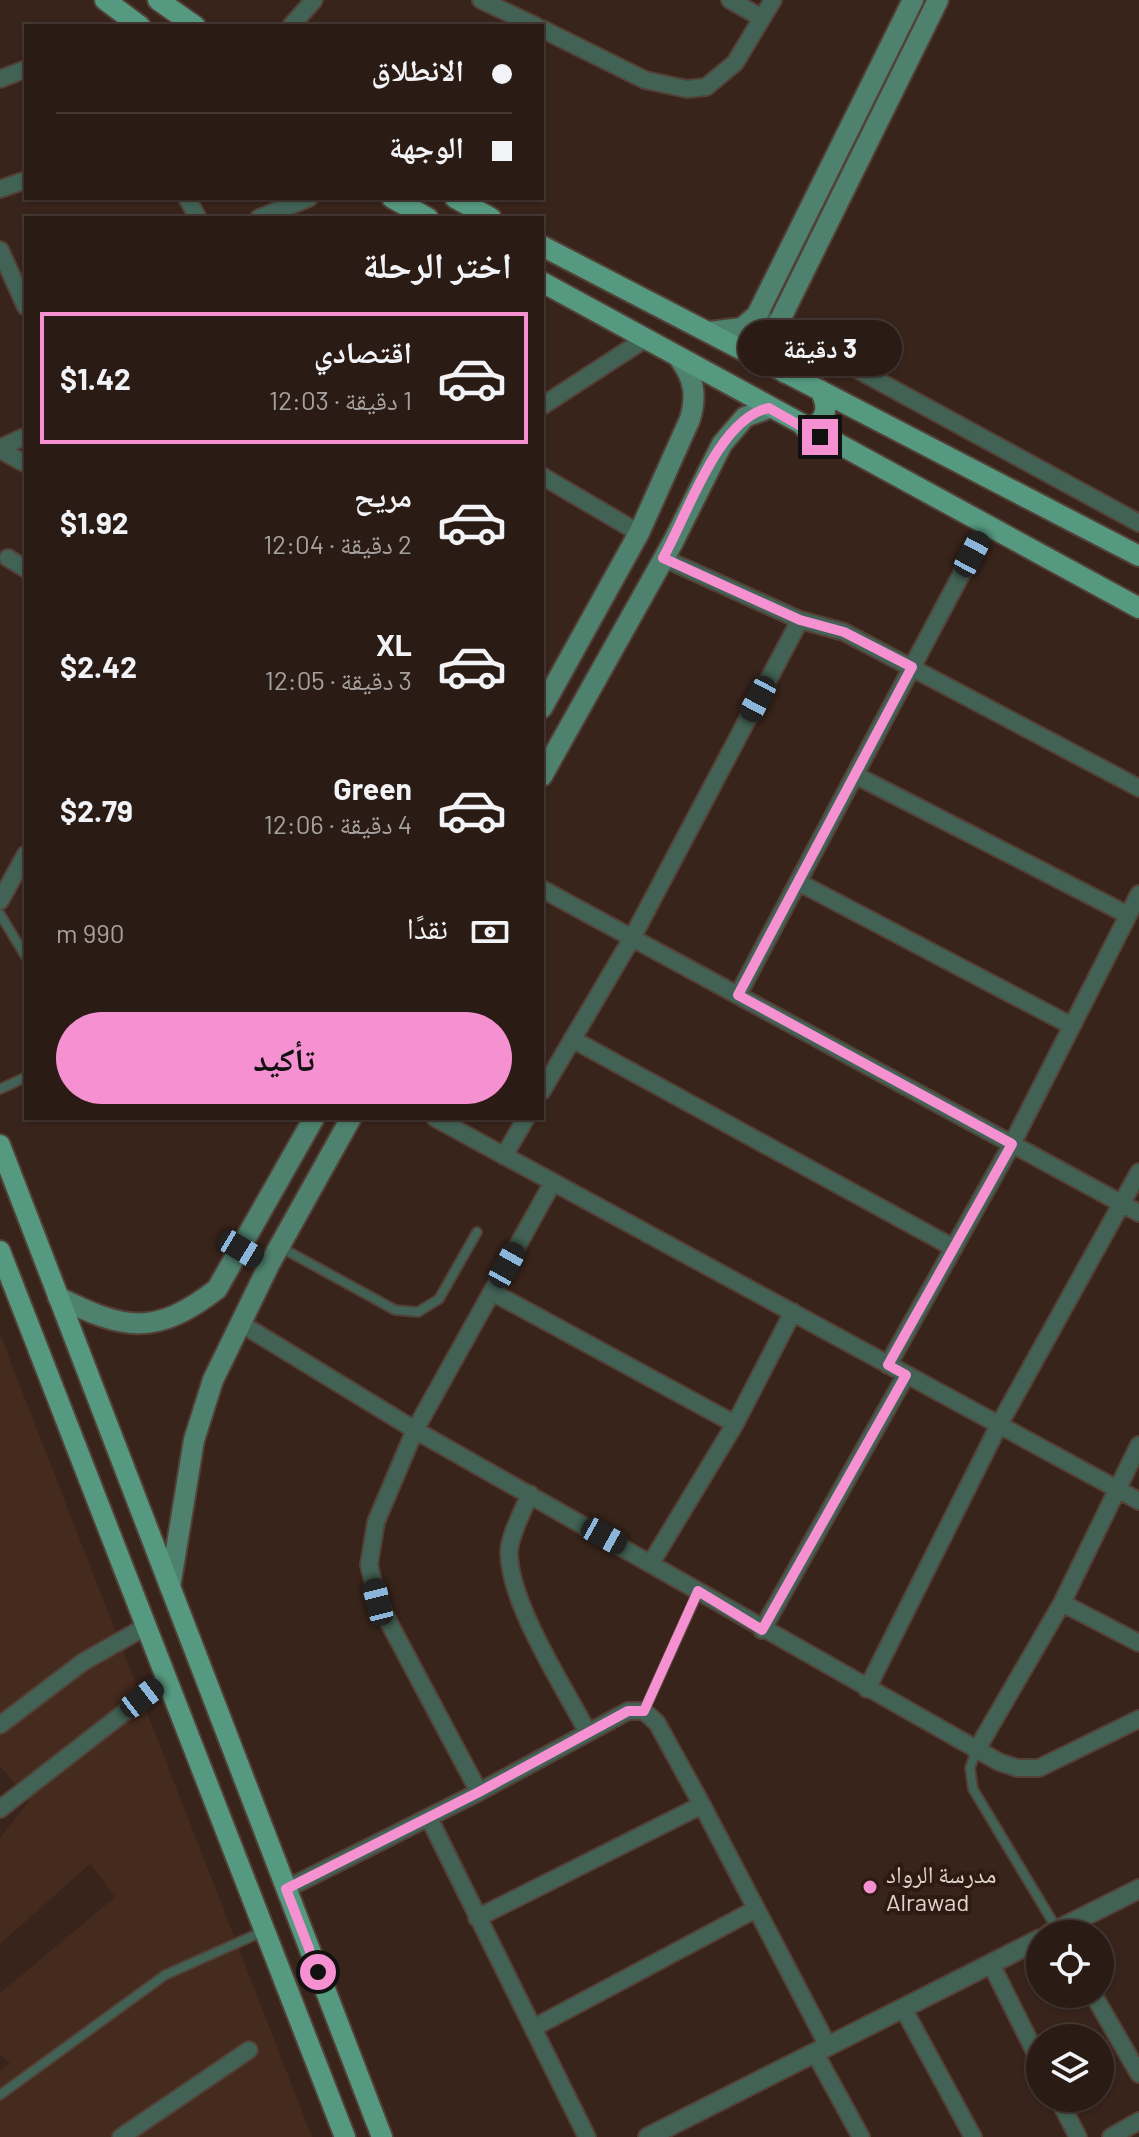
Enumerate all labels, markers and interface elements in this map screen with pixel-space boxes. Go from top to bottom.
text: الانطلاق [371,51,464,87]
text: الوجهة [389,128,464,164]
text: اختر الرحلة [363,242,512,285]
callout: 3 دقيقة [738,321,902,377]
text: 3 دقيقة [783,332,857,363]
text: اقتصادي [314,333,412,369]
icon: car [436,342,508,414]
text: $1.42 [60,360,131,396]
text: 1 دقيقة · 12:03 [269,384,412,415]
route end [802,419,838,455]
text: مريح [354,477,412,513]
icon: car [436,486,508,558]
text: $1.92 [60,504,129,540]
car [950,527,994,581]
text: 2 دقيقة · 12:04 [263,528,412,559]
text: XL [376,626,412,662]
icon: car [436,630,508,702]
text: $2.42 [60,648,137,684]
text: 3 دقيقة · 12:05 [265,664,412,695]
car [736,672,780,726]
text: Green [333,770,412,806]
icon: car [436,774,508,846]
text: $2.79 [60,792,133,828]
text: 4 دقيقة · 12:06 [264,808,412,839]
text: نقدًا [407,909,448,945]
icon: cash [468,910,512,954]
text: 990 m [56,917,125,948]
button: تأكيد [56,1012,512,1104]
car [214,1226,268,1272]
car [485,1238,529,1292]
car [577,1514,631,1558]
car [361,1576,395,1628]
car [116,1674,168,1722]
place label: مدرسة الرواد Alrawad [886,1859,996,1916]
marker: مدرسة الرواد Alrawad [861,1878,879,1896]
map controls [1026,1920,1114,2112]
button: locate [1026,1920,1114,2008]
route start [300,1954,336,1990]
button: layers [1026,2024,1114,2112]

